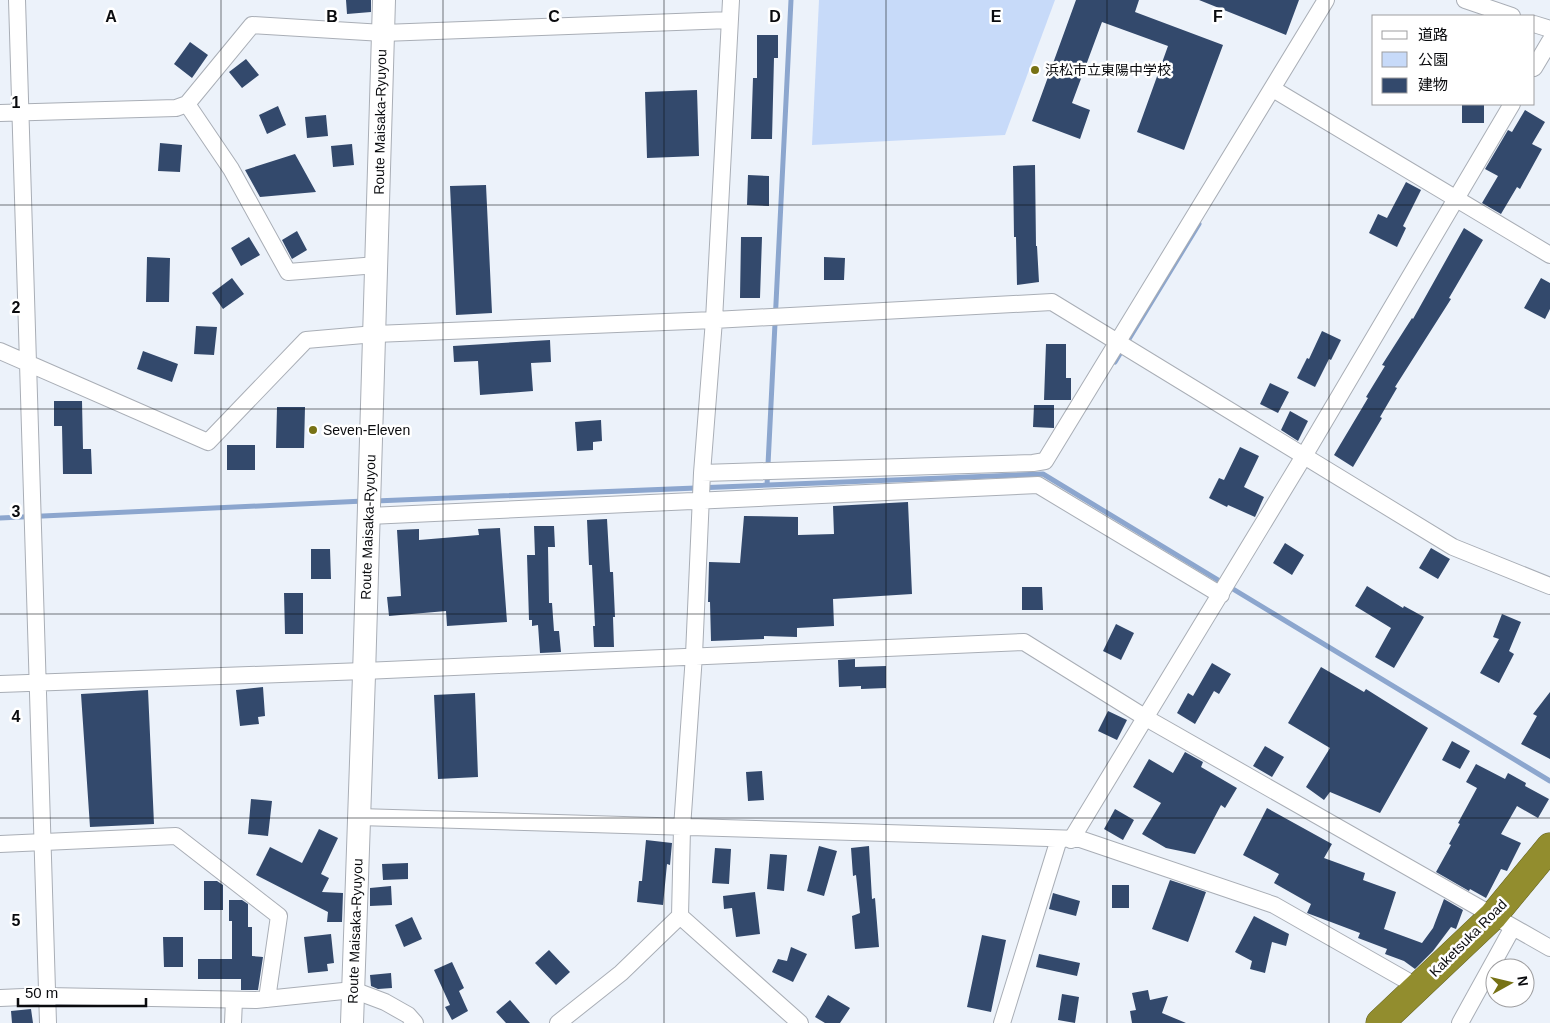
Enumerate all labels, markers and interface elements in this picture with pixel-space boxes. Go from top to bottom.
text: A [105,8,117,25]
text: B [326,8,338,25]
text: C [548,8,560,25]
text: D [769,8,781,25]
text: E [991,8,1002,25]
text: F [1213,8,1223,25]
legend [1372,15,1535,105]
text: 道路 [1418,26,1448,43]
street label: Route Maisaka-Ryuyou [371,49,389,195]
text: 公園 [1418,51,1448,68]
place label: 浜松市立東陽中学校 [1045,62,1171,78]
marker: 浜松市立東陽中学校 [1029,64,1041,76]
text: 建物 [1418,76,1448,93]
text: 1 [12,94,21,111]
text: 2 [12,299,21,316]
place label: Seven-Eleven [323,422,410,438]
marker: Seven-Eleven [307,424,319,436]
street label: Route Maisaka-Ryuyou [357,454,379,600]
text: 3 [12,503,21,520]
text: 4 [12,708,21,725]
street label: Route Maisaka-Ryuyou [344,858,366,1004]
street label: Kaketsuka Road [1426,896,1510,980]
text: 5 [12,912,21,929]
north arrow [1485,958,1535,1008]
text: N [1514,975,1532,987]
scale bar [18,976,145,1008]
text: 50 m [25,984,58,1001]

